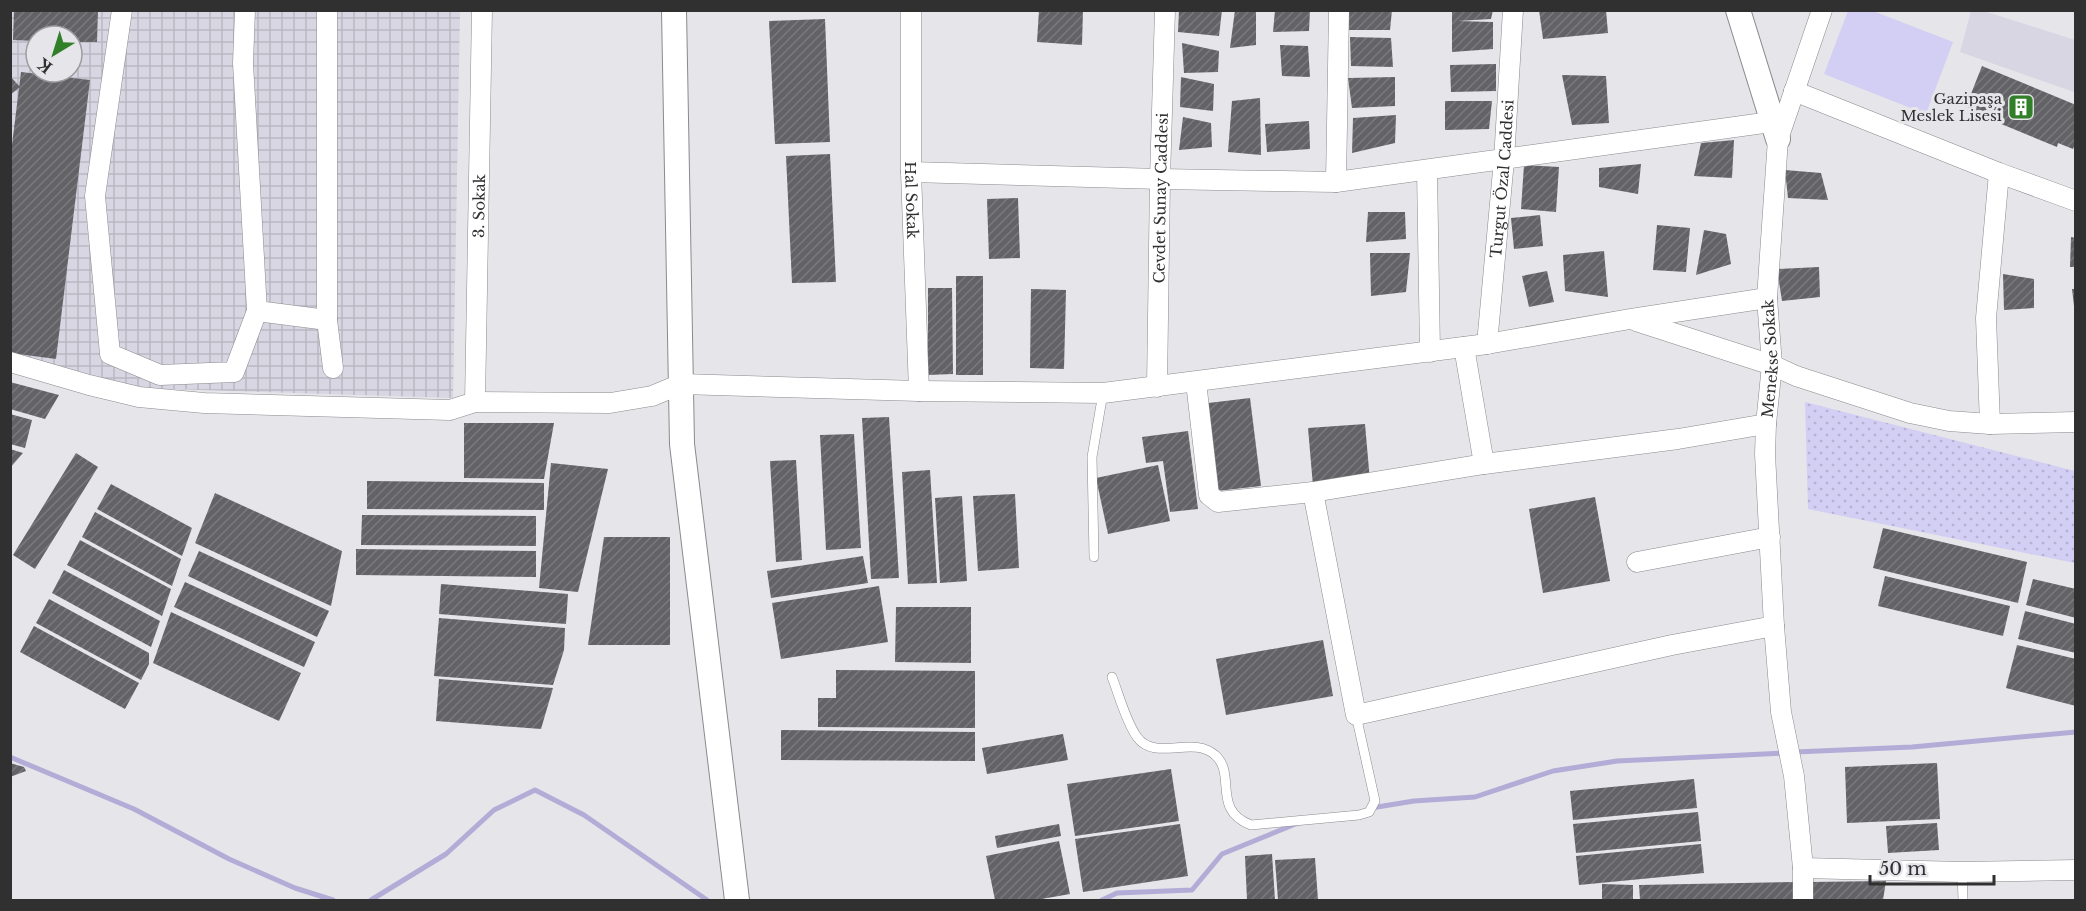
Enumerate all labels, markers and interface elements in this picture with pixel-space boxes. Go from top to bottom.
north arrow [24,24,84,84]
text: K [33,53,56,78]
place label: Gazipaşa Meslek Lisesi [1900,89,2003,125]
building icon: Gazipaşa Meslek Lisesi [2006,92,2036,122]
street label: Turgut Özal Caddesi [1486,99,1517,259]
street label: Cevdet Sunay Caddesi [1149,112,1171,284]
street label: Hal Sokak [902,161,923,240]
street label: 3. Sokak [468,173,489,238]
street label: Menekse Sokak [1757,298,1782,419]
scale bar [1870,848,1994,886]
text: 50 m [1879,858,1927,880]

